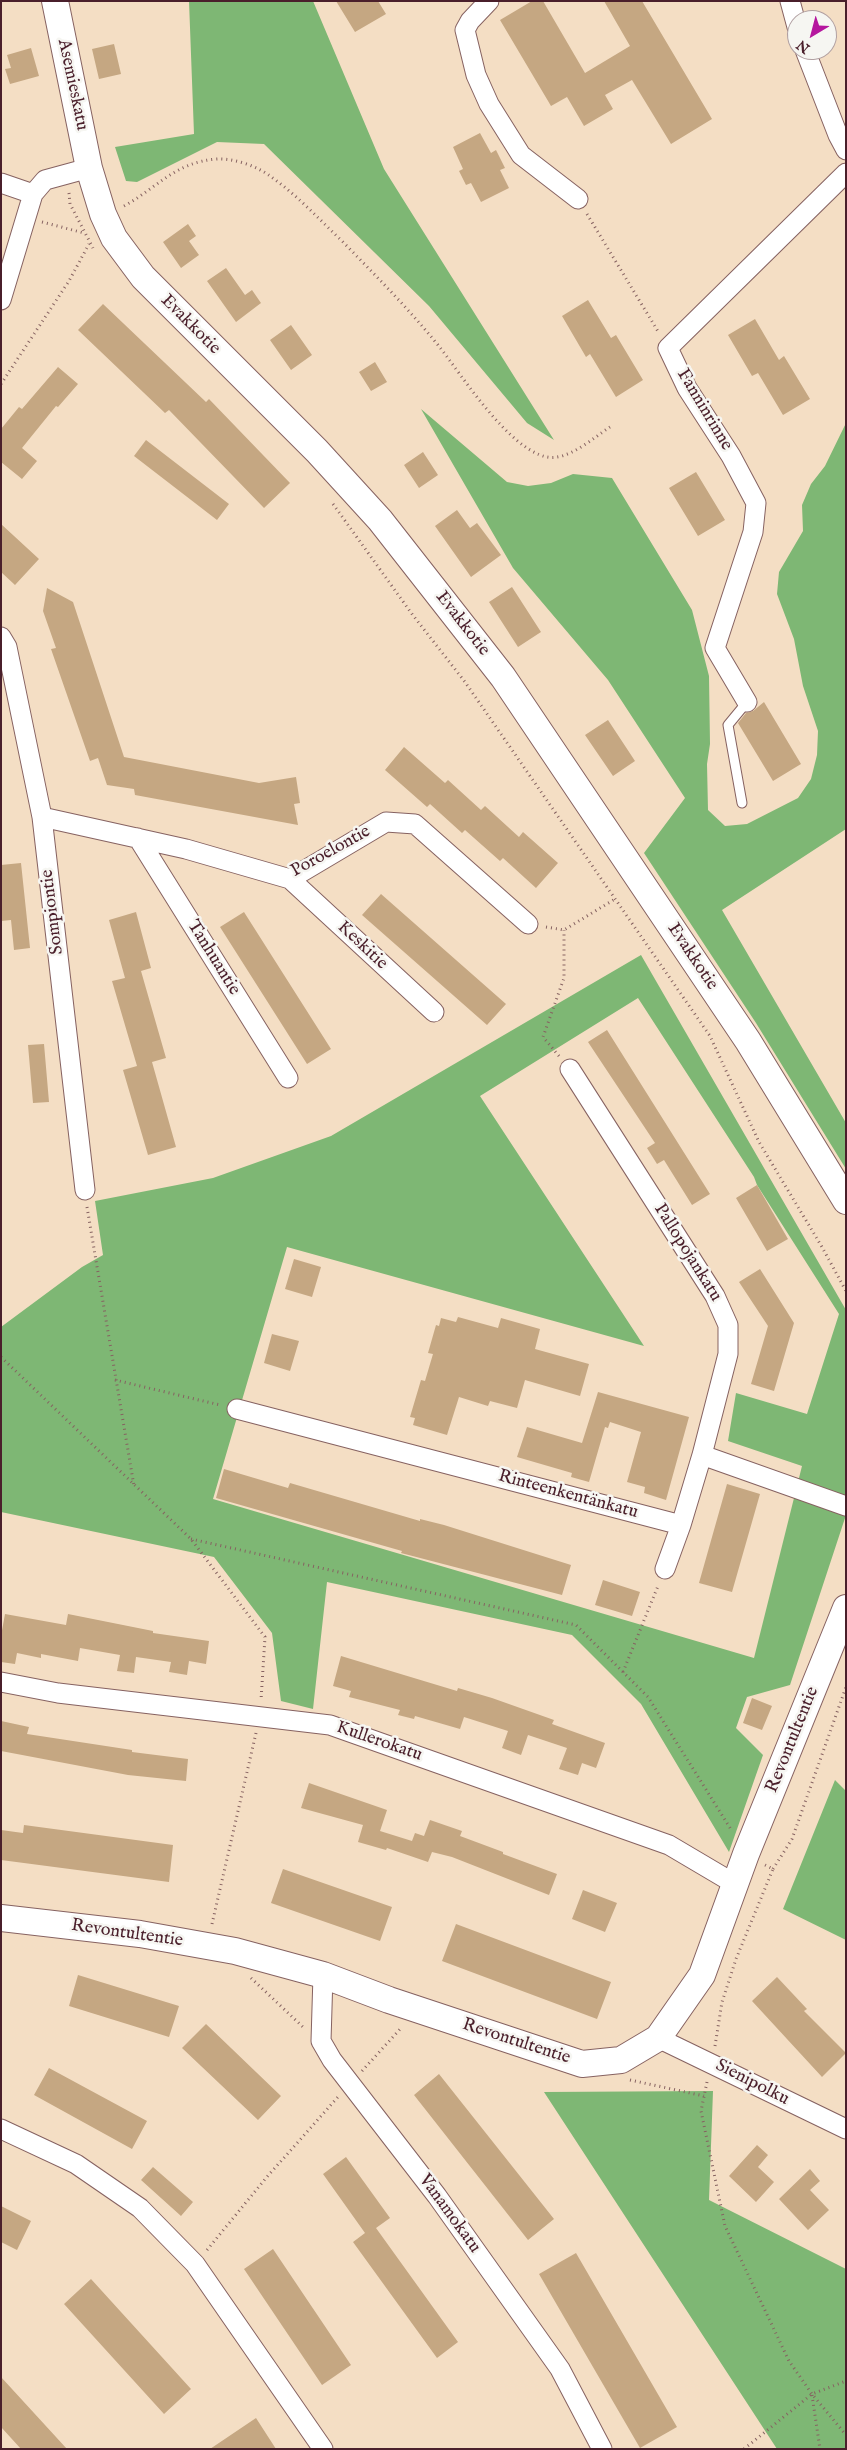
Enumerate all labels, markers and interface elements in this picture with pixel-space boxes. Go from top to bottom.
north arrow [787,10,837,60]
text: N [793,35,814,57]
street label: Asemieskatu [52,37,92,133]
street label: Evakkotie [155,290,225,360]
street label: Fanninrinne [671,365,737,455]
street label: Evakkotie [430,587,494,661]
street label: Poroelontie [288,821,374,883]
street label: Sompiontie [37,868,69,956]
street label: Tanhuantie [181,916,245,1000]
street label: Keskitie [332,917,392,975]
street label: Evakkotie [662,919,722,995]
street label: Pallopojankatu [648,1200,726,1306]
street label: Rinteenkentänkatu [496,1466,640,1524]
street label: Revontultentie [762,1684,824,1796]
street label: Kullerokatu [333,1717,425,1767]
street label: Revontultentie [70,1915,184,1953]
street label: Revontultentie [459,2014,573,2070]
street label: Sienipolku [712,2055,792,2111]
street label: Vanamokatu [413,2170,485,2258]

